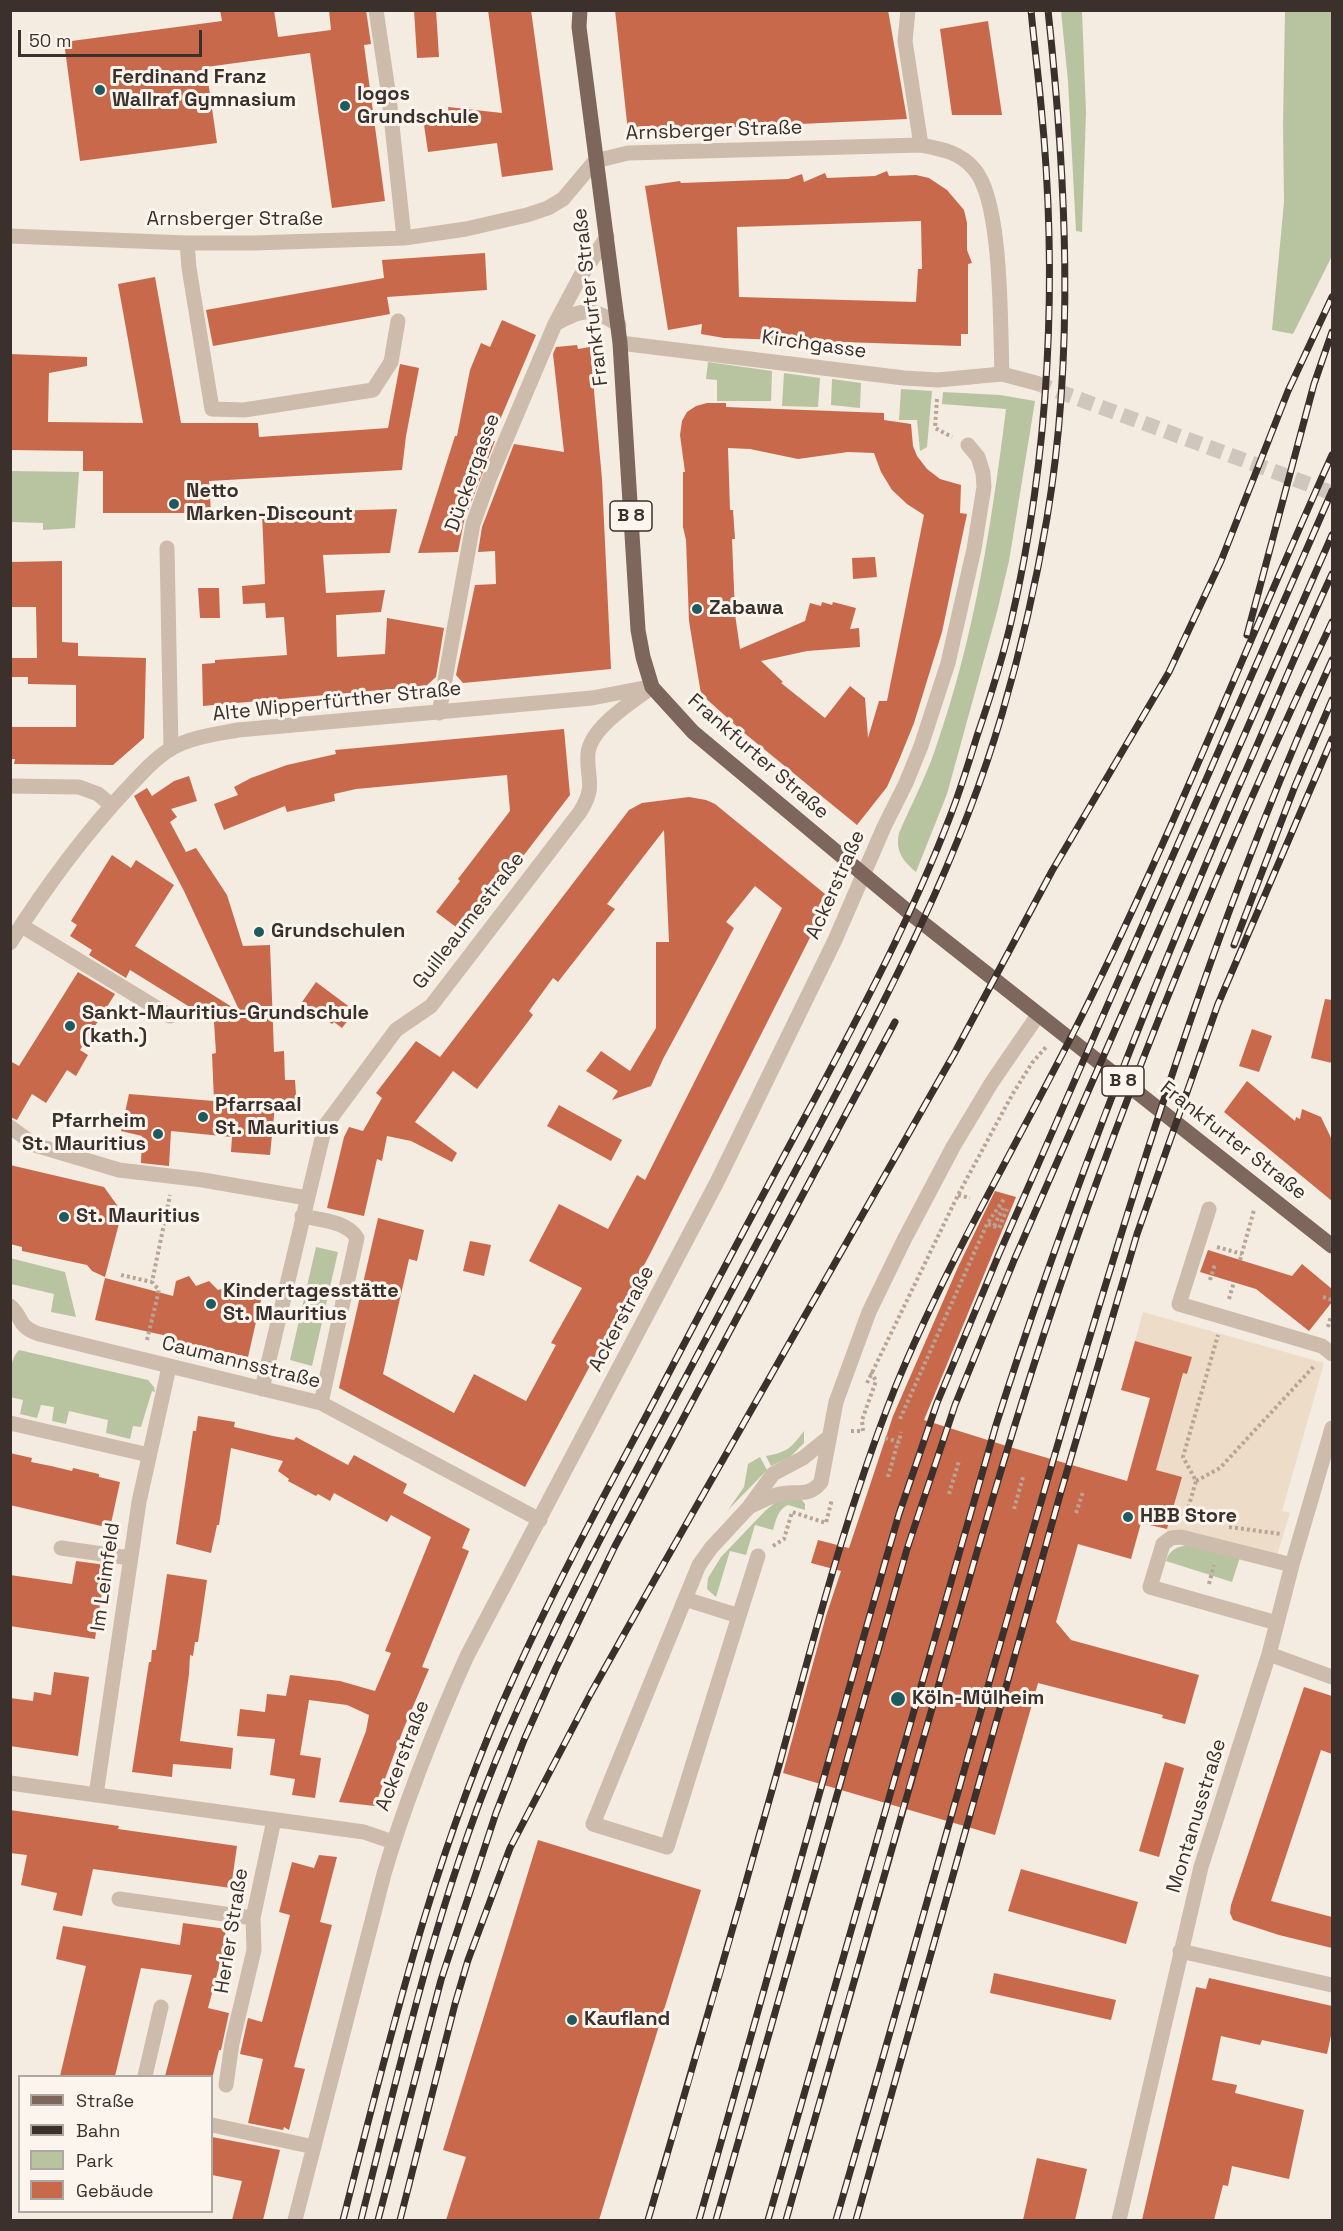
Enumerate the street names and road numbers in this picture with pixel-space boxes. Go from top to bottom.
street label: Arnsberger Straße [625,116,803,146]
street label: Frankfurter Straße [568,207,614,387]
street label: Arnsberger Straße [147,208,323,232]
street label: Kirchgasse [760,326,868,364]
street label: Dückergasse [441,411,505,535]
road number: B 8 [610,501,652,531]
street label: Alte Wipperfürther Straße [211,677,463,727]
street label: Frankfurter Straße [683,689,833,825]
street label: Ackerstraße [801,827,871,943]
street label: Guilleaumestraße [408,848,530,994]
road number: B 8 [1102,1066,1144,1096]
street label: Frankfurter Straße [1155,1076,1311,1206]
street label: Ackerstraße [584,1262,660,1376]
street label: Caumannsstraße [159,1332,323,1394]
street label: Im Leimfeld [86,1521,126,1633]
street label: Ackerstraße [371,1697,435,1815]
street label: Montanusstraße [1162,1736,1232,1896]
street label: Herler Straße [210,1867,254,1995]

